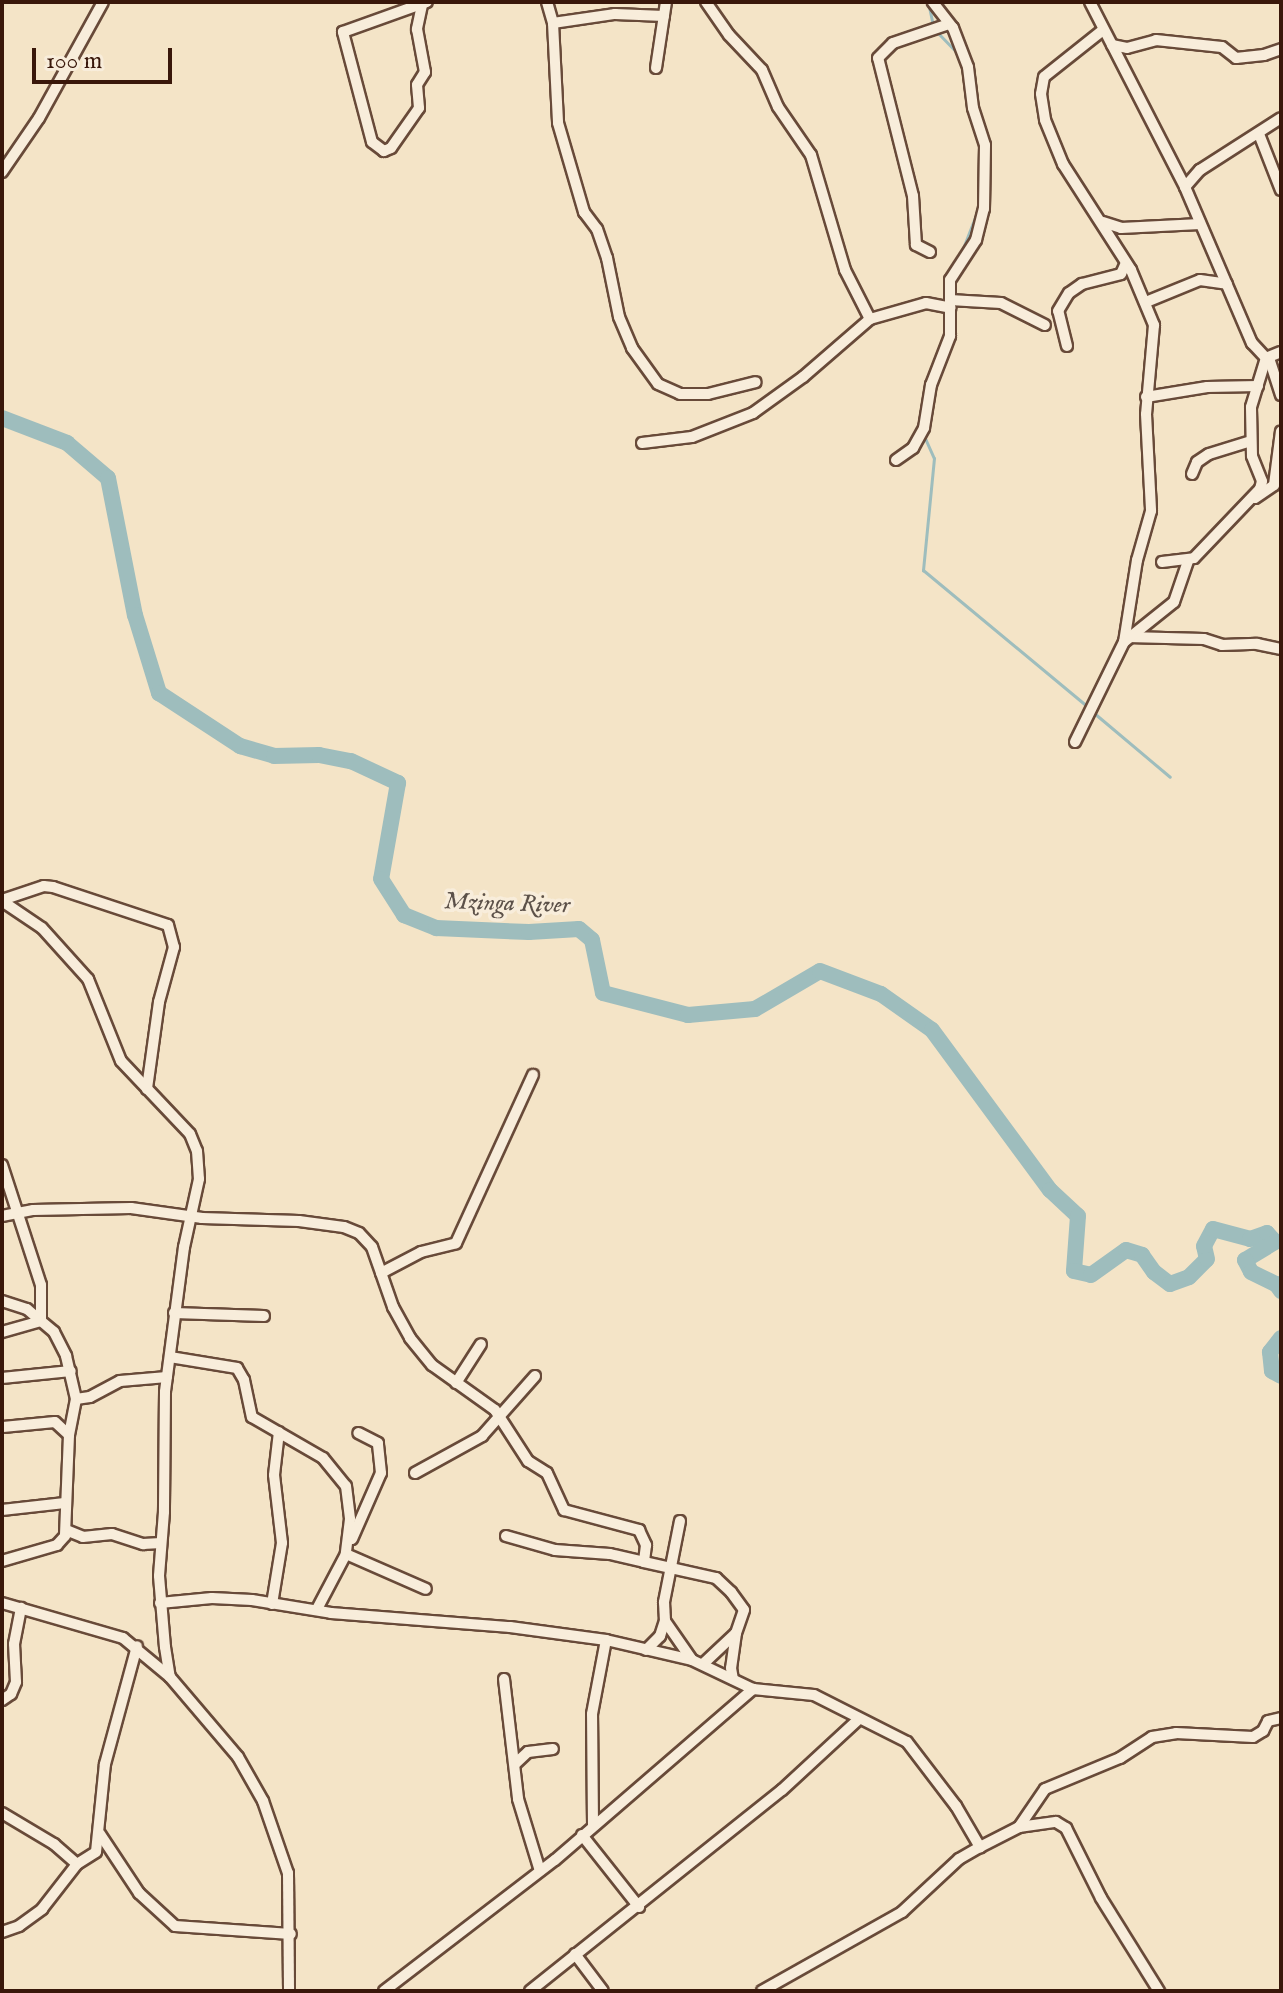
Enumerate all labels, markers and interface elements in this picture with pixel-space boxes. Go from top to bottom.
scale bar [36,32,176,82]
text: 100 m [46,46,102,77]
water label: Mzinga River [444,887,570,921]

